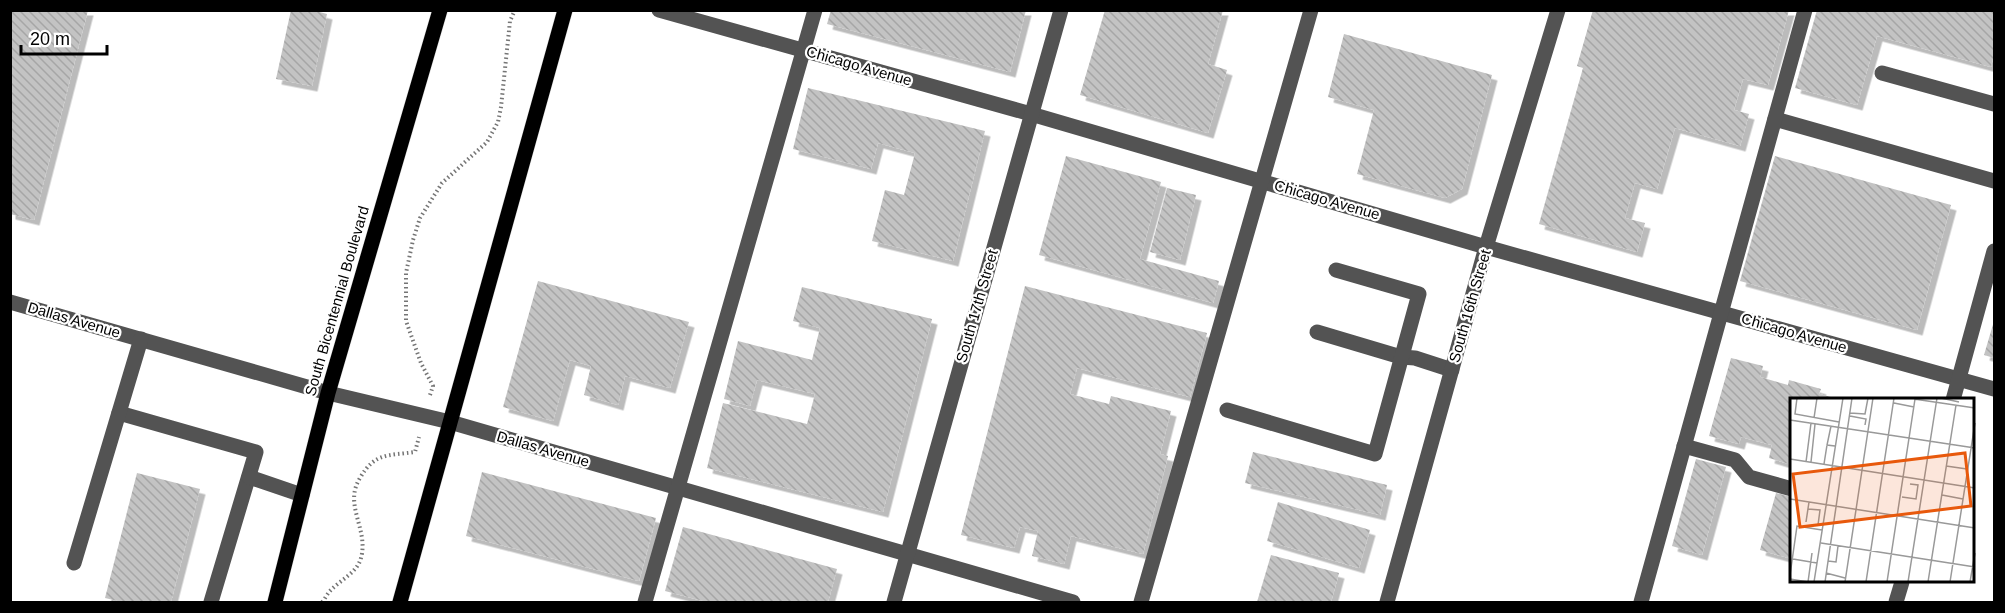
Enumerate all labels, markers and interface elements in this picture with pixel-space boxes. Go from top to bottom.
scale bar [21,18,106,56]
text: 20 m [30,29,70,49]
street label: Chicago Avenue [804,42,914,89]
street label: Chicago Avenue [1272,176,1382,223]
street label: South Bicentennial Boulevard [301,204,372,398]
street label: South 17th Street [952,247,1001,364]
street label: South 16th Street [1445,247,1494,364]
street label: Dallas Avenue [26,298,122,341]
street label: Chicago Avenue [1739,309,1849,356]
inset map [1790,398,1975,583]
street label: Dallas Avenue [495,427,591,470]

